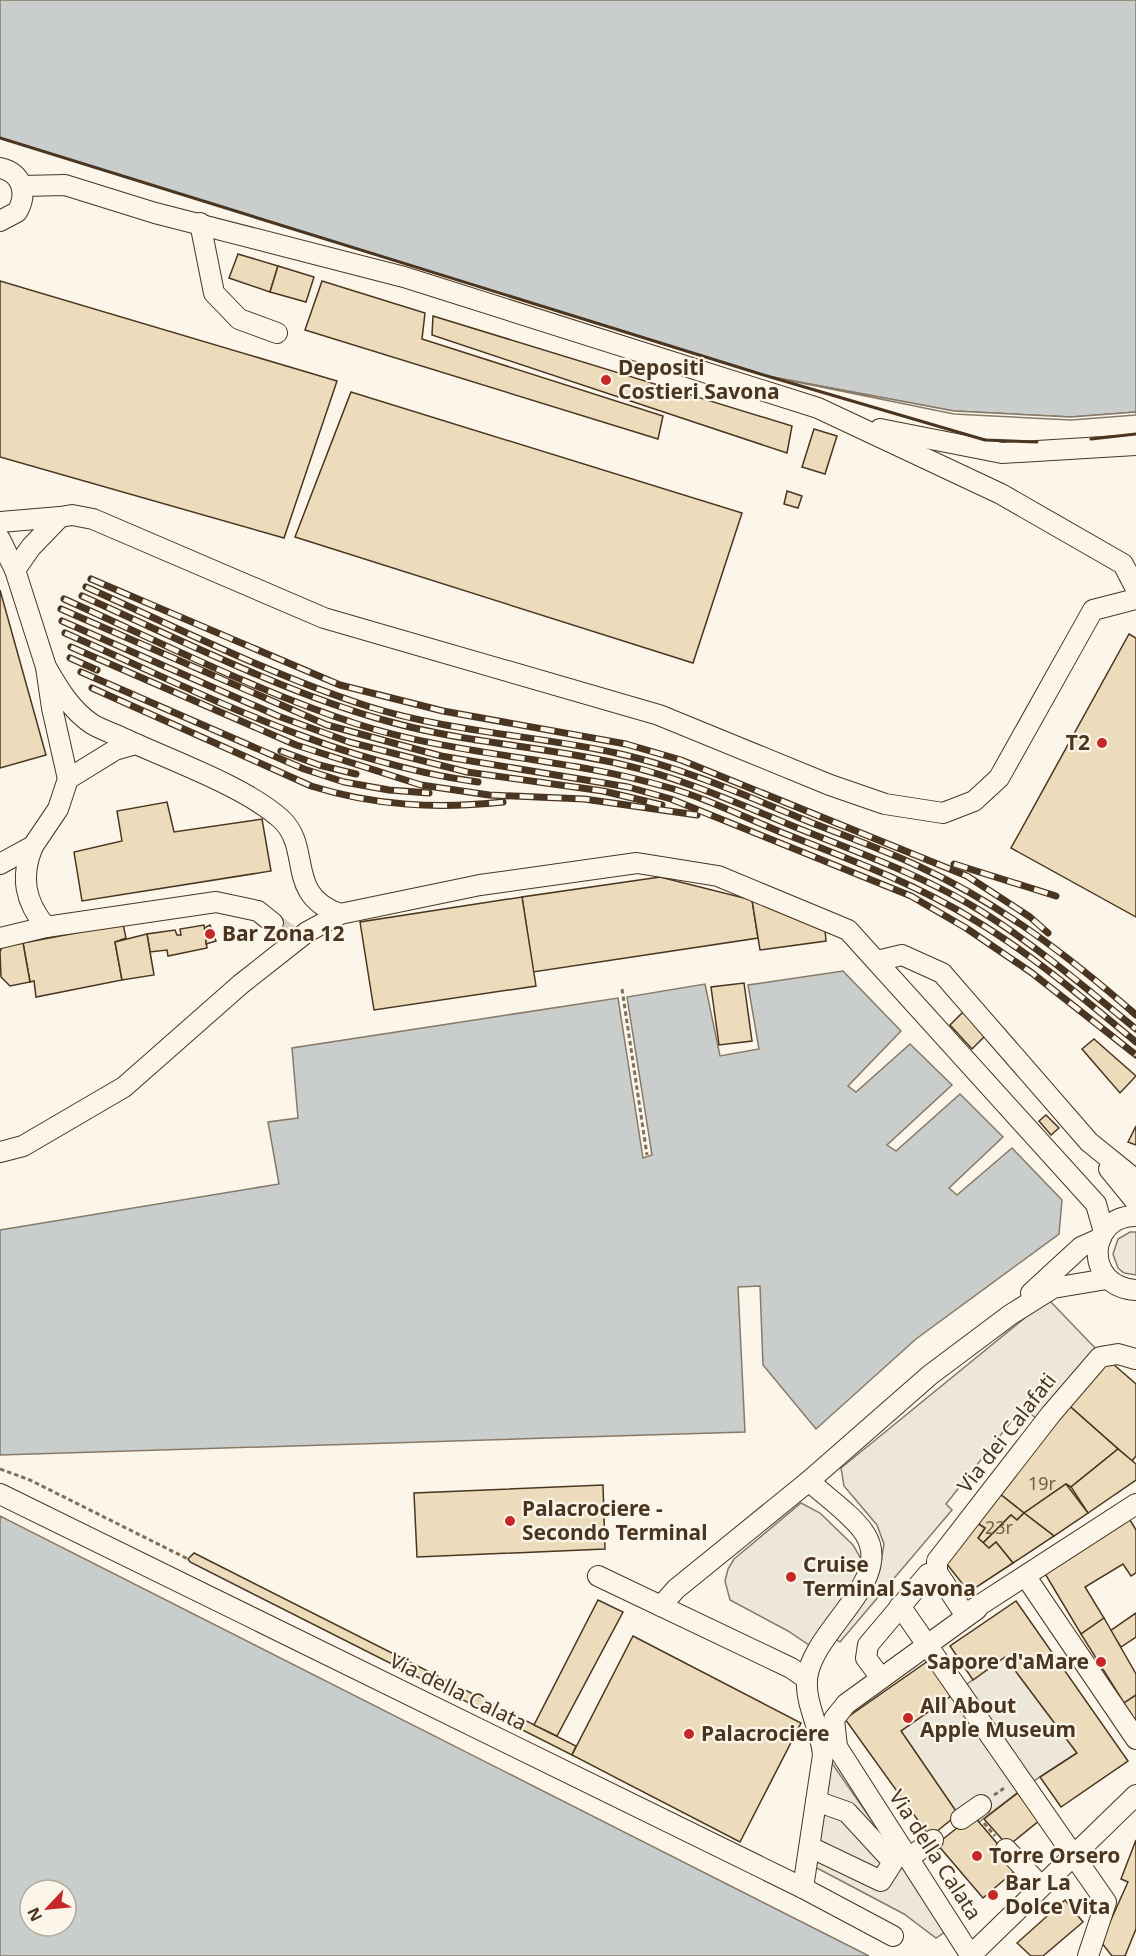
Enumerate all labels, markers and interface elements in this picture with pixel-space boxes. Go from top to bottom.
place label: Depositi Costieri Savona [618,353,780,405]
marker: Depositi Costieri Savona [599,373,613,387]
place label: T2 [1066,728,1090,756]
marker: T2 [1095,736,1109,750]
place label: Bar Zona 12 [222,919,344,947]
marker: Bar Zona 12 [203,927,217,941]
street label: Via dei Calafati [950,1367,1062,1498]
house number: 19r [1028,1471,1057,1495]
place label: Palacrociere - Secondo Terminal [522,1494,707,1546]
marker: Palacrociere - Secondo Terminal [503,1514,517,1528]
house number: 23r [985,1515,1014,1539]
place label: Cruise Terminal Savona [803,1550,976,1602]
marker: Cruise Terminal Savona [784,1570,798,1584]
street label: Via della Calata [385,1646,532,1737]
place label: Sapore d'aMare [927,1647,1089,1675]
marker: Sapore d'aMare [1094,1655,1108,1669]
place label: All About Apple Museum [920,1691,1076,1743]
marker: All About Apple Museum [901,1711,915,1725]
place label: Palacrociere [701,1719,830,1747]
marker: Palacrociere [682,1727,696,1741]
street label: Via della Calata [883,1784,988,1925]
place label: Torre Orsero [989,1841,1120,1869]
marker: Torre Orsero [970,1849,984,1863]
place label: Bar La Dolce Vita [1005,1868,1110,1920]
north arrow [18,1878,78,1938]
marker: Bar La Dolce Vita [986,1888,1000,1902]
text: N [22,1904,47,1925]

